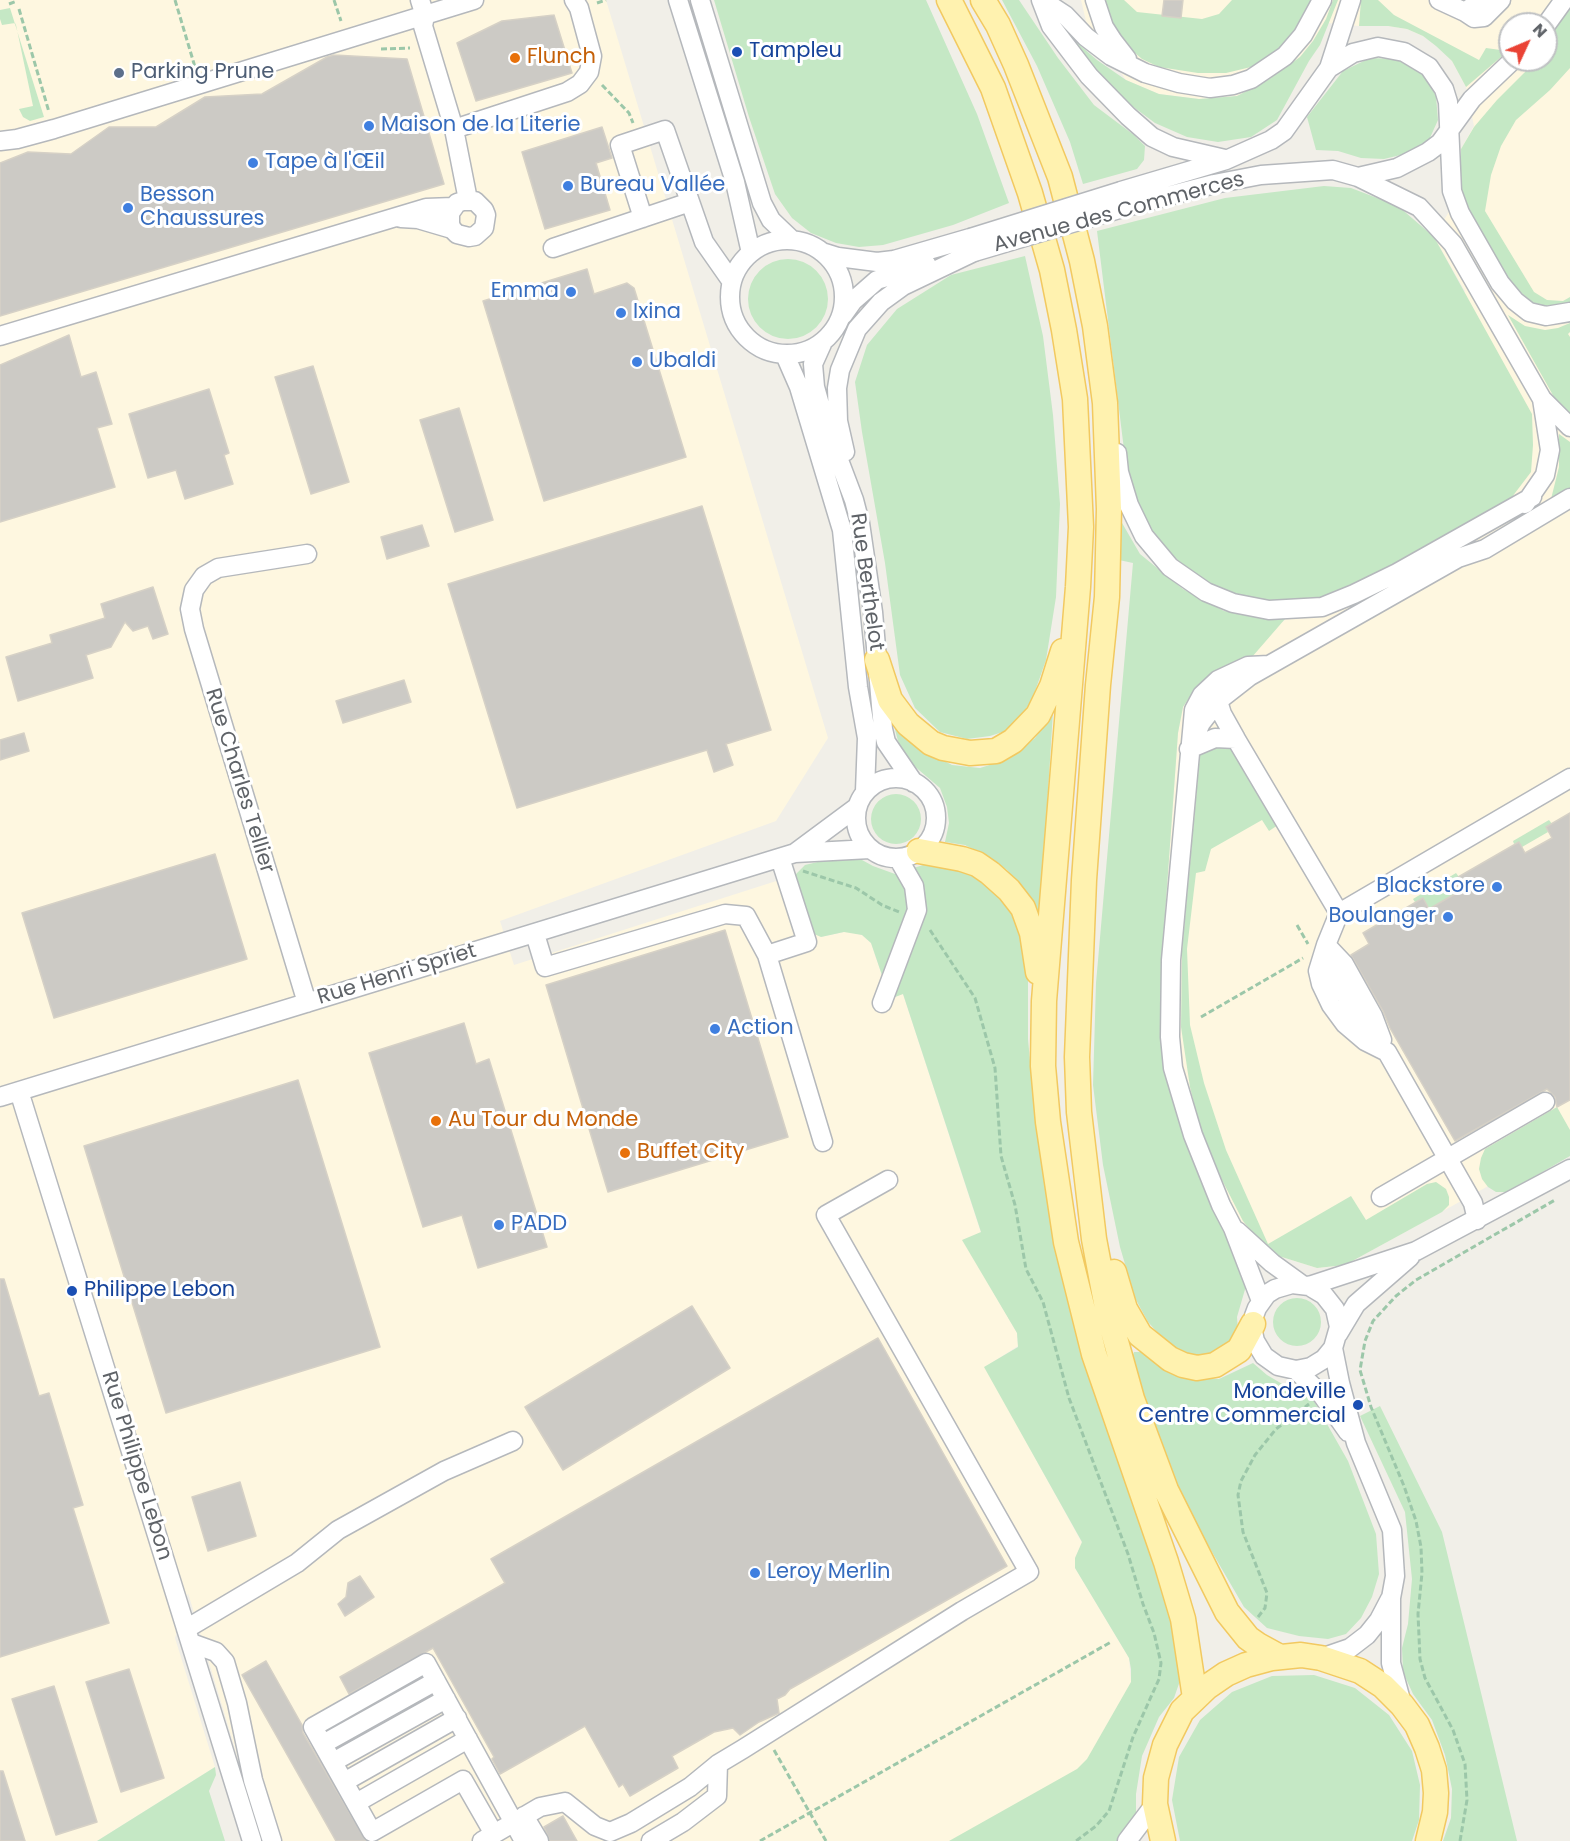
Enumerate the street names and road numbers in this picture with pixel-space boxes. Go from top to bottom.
street label: Avenue des Commerces [991,167,1247,259]
street label: Rue Berthelot [844,511,888,653]
street label: Rue Charles Tellier [199,686,279,876]
street label: Rue Henri Spriet [315,939,479,1011]
street label: Rue Philippe Lebon [95,1369,177,1563]

